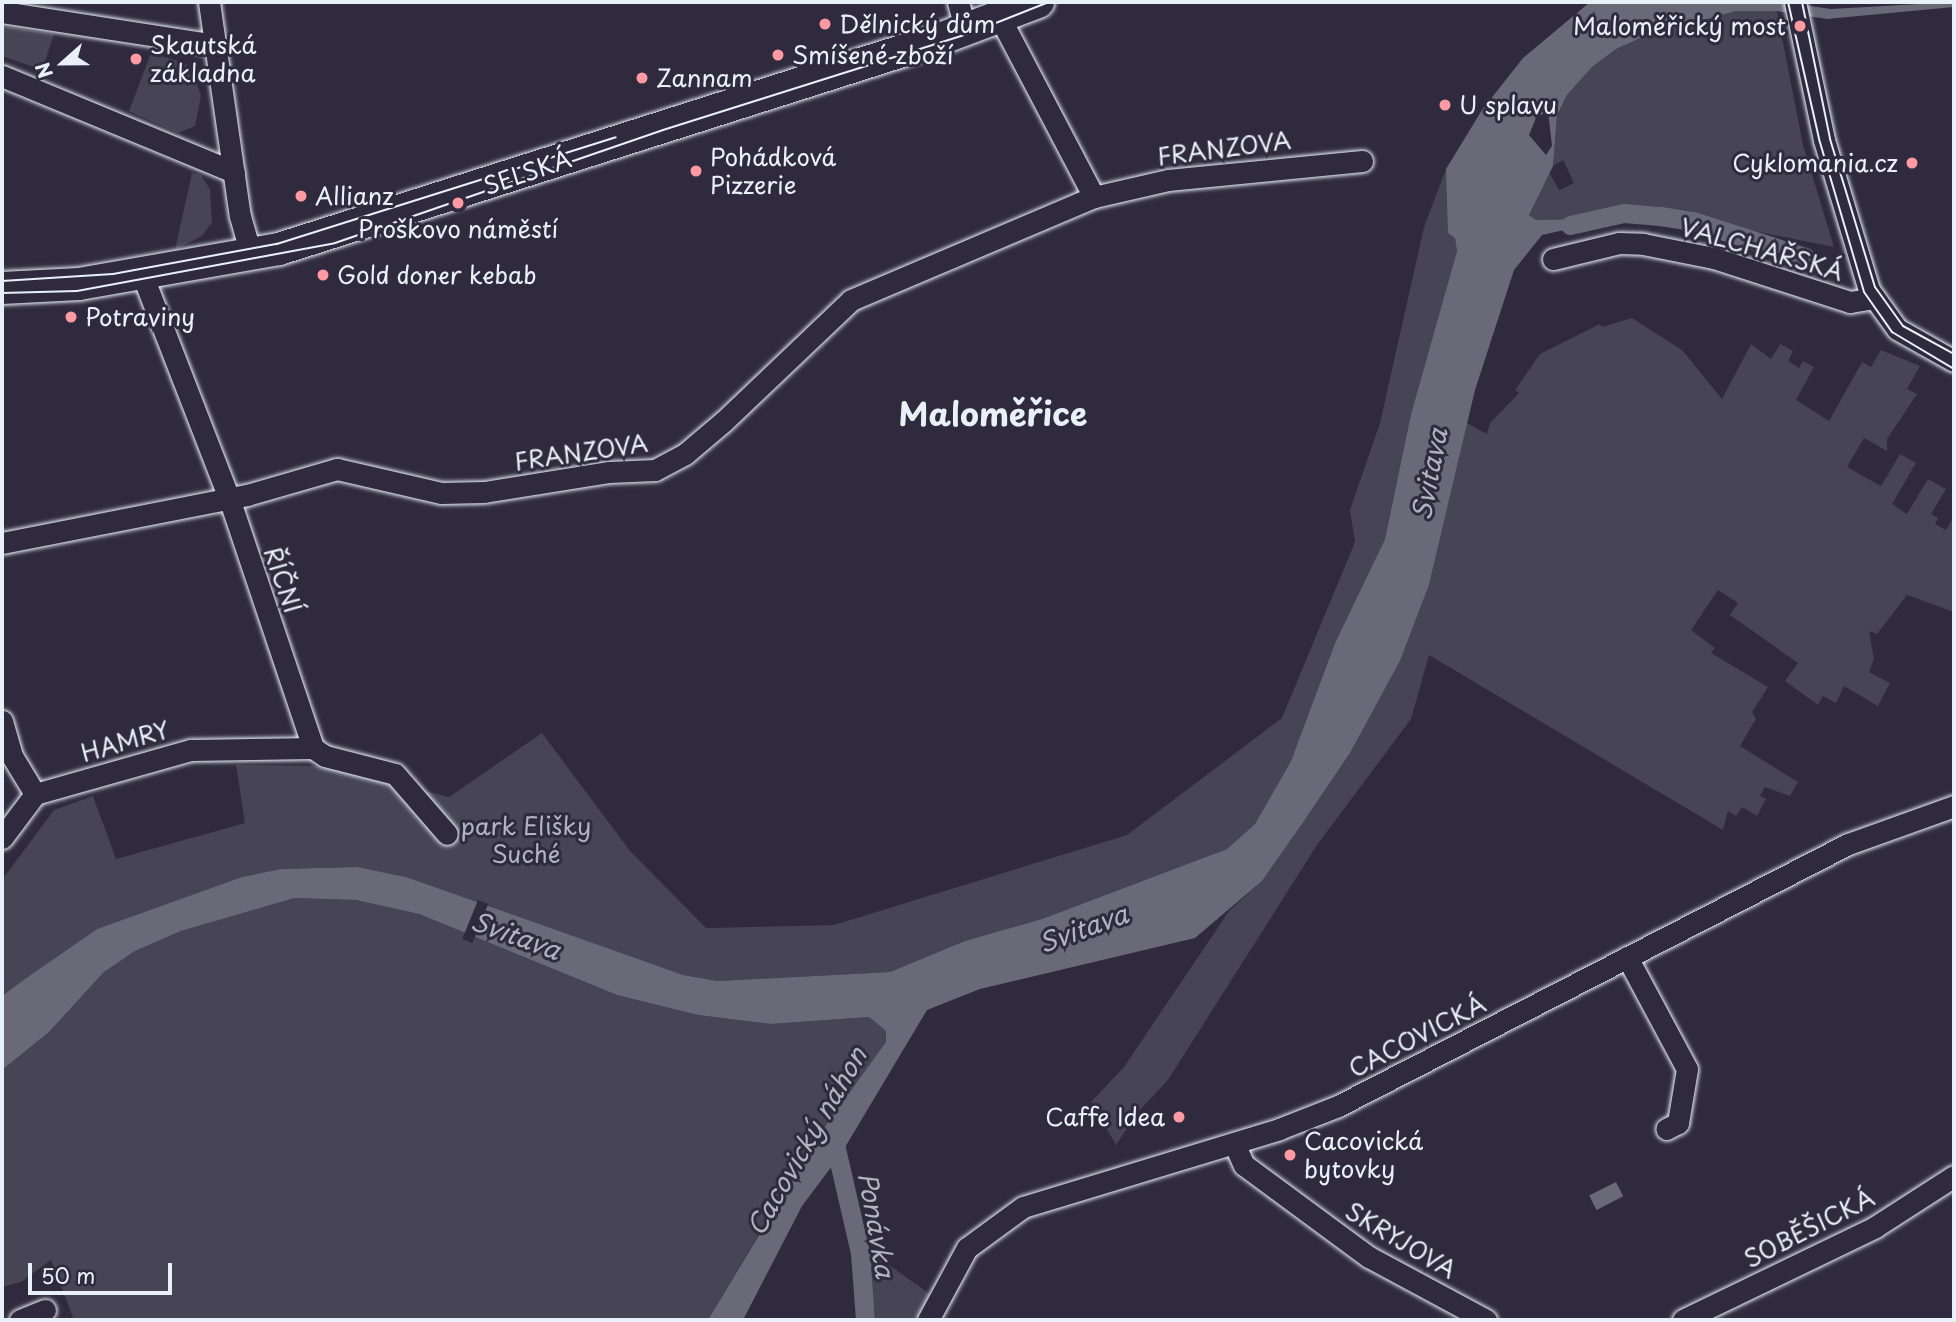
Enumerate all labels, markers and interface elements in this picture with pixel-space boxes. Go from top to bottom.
place label: Dělnický dům [839,10,998,38]
place label: Maloměřický most [1571,12,1786,40]
marker: Dělnický dům [817,16,833,32]
marker: Maloměřický most [1792,18,1808,34]
north arrow [28,28,98,98]
place label: Skautská základna [150,31,256,87]
place label: Smíšené zboží [792,41,953,69]
marker: Smíšené zboží [770,47,786,63]
marker: Skautská základna [128,51,144,67]
text: N [28,58,59,83]
place label: Zannam [656,64,753,92]
marker: Zannam [634,70,650,86]
place label: U splavu [1459,91,1558,119]
marker: U splavu [1437,97,1453,113]
street label: FRANZOVA [1155,126,1293,170]
place label: Pohádková Pizzerie [710,143,836,199]
street label: SELSKÁ [479,144,575,200]
place label: Cyklomania.cz [1732,149,1898,177]
marker: Cyklomania.cz [1904,155,1920,171]
marker: Pohádková Pizzerie [688,163,704,179]
place label: Allianz [315,182,394,210]
marker: Allianz [293,188,309,204]
marker: Proškovo náměstí [450,195,466,211]
street label: VALCHAŘSKÁ [1677,212,1847,286]
place label: Proškovo náměstí [357,215,559,243]
place label: Gold doner kebab [337,261,539,289]
marker: Gold doner kebab [315,267,331,283]
place label: Potraviny [85,303,195,331]
marker: Potraviny [63,309,79,325]
district label: Maloměřice [899,394,1087,432]
water label: Svitava [1405,425,1453,523]
street label: FRANZOVA [512,428,650,476]
street label: ŘÍČNÍ [258,543,308,617]
street label: HAMRY [78,715,172,767]
park label: park Elišky Suché [461,812,591,868]
water label: Svitava [1034,897,1132,959]
water label: Svitava [467,904,565,966]
street label: CACOVICKÁ [1344,989,1490,1083]
water label: Cacovický náhon [739,1040,873,1242]
place label: Caffe Idea [1045,1103,1165,1131]
marker: Caffe Idea [1171,1109,1187,1125]
place label: Cacovická bytovky [1304,1127,1423,1183]
marker: Cacovická bytovky [1282,1147,1298,1163]
water label: Ponávka [852,1170,902,1280]
street label: SOBĚŠICKÁ [1739,1183,1879,1273]
street label: SKRYJOVA [1341,1196,1461,1284]
scale bar [32,1248,175,1292]
text: 50 m [41,1259,95,1291]

